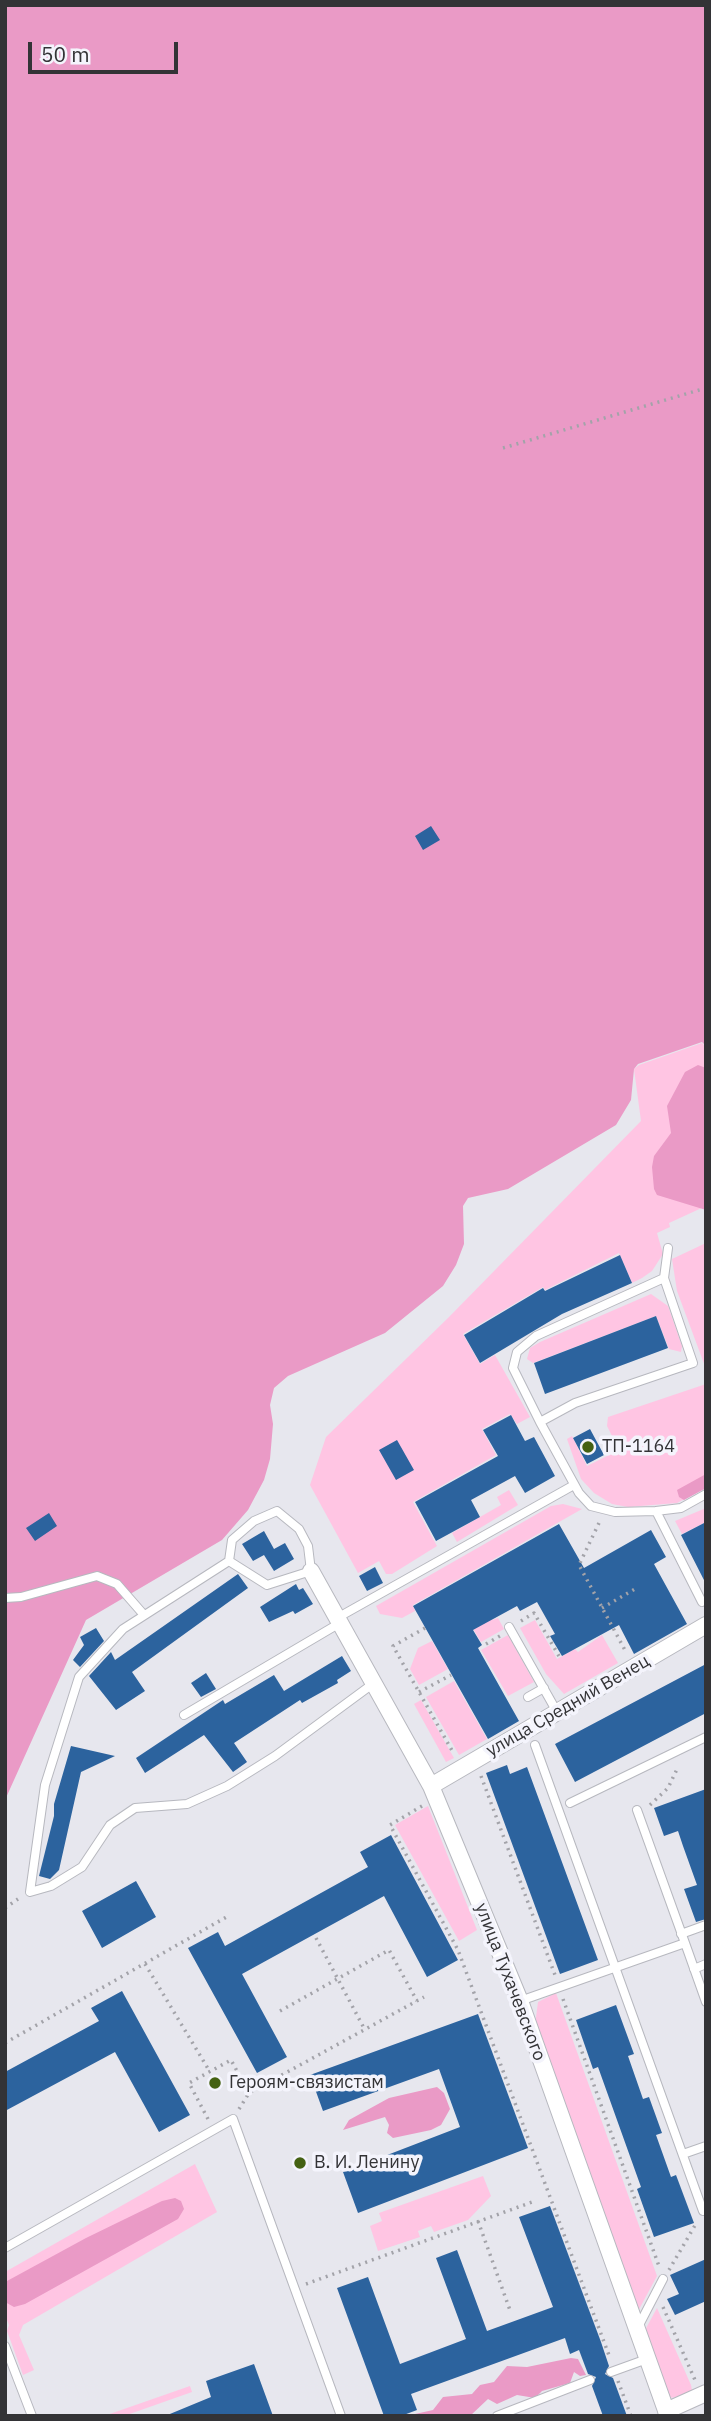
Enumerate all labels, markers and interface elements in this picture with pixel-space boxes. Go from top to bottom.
scale bar [32,28,182,72]
text: 50 m [41,40,90,68]
place label: ТП-1164 [602,1436,675,1458]
marker: ТП-1164 [580,1439,596,1455]
street label: улица Средний Венец [482,1650,654,1762]
street label: улица Тухачевского [470,1900,550,2064]
place label: Героям-связистам [229,2072,384,2094]
marker: Героям-связистам [207,2075,223,2091]
place label: В. И. Ленину [314,2152,419,2174]
marker: В. И. Ленину [292,2155,308,2171]

